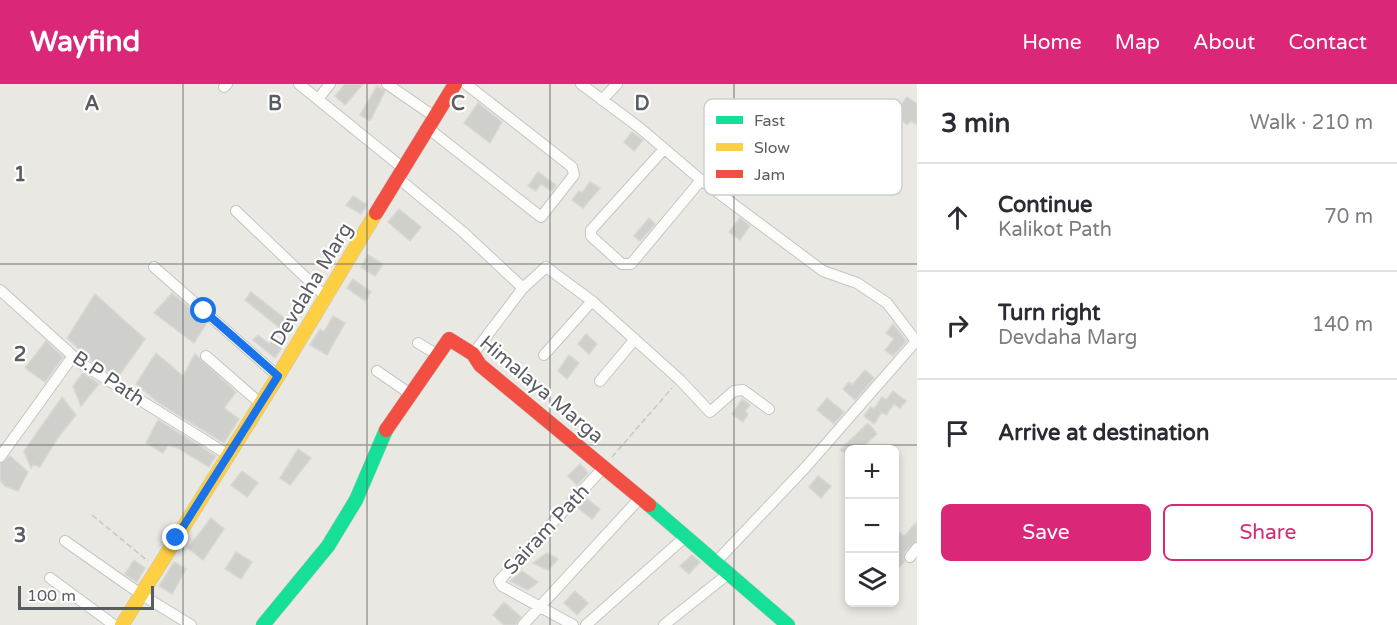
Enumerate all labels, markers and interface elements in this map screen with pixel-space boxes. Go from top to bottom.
text: Wayfind [30,25,140,59]
text: Home [1022,30,1082,55]
text: Map [1115,30,1160,55]
text: About [1193,30,1255,55]
text: Contact [1288,30,1367,55]
text: A [85,92,100,116]
text: B [268,92,282,116]
text: C [451,92,465,116]
text: D [634,92,650,116]
legend [704,99,902,195]
text: 3 min [941,108,1010,139]
text: Fast [754,111,785,131]
text: Walk · 210 m [1250,111,1373,135]
text: Slow [754,138,790,158]
text: 1 [14,163,26,187]
text: Jam [754,165,785,185]
text: Continue [998,192,1093,218]
icon: ahead [941,201,974,234]
text: 70 m [1324,205,1373,229]
text: Kalikot Path [998,218,1112,242]
street label: Devdaha Marg [266,219,358,350]
route start [190,297,216,323]
text: Turn right [998,300,1100,326]
icon: right [941,309,974,342]
text: 140 m [1312,313,1373,337]
text: Devdaha Marg [998,326,1137,350]
street label: Himalaya Marga [475,331,608,449]
text: 2 [14,343,26,367]
street label: B.P Path [68,346,149,412]
icon: arrive [941,417,974,450]
text: Arrive at destination [998,420,1209,446]
map controls [845,445,899,607]
button: + [845,445,899,499]
street label: Sairam Path [499,480,595,580]
button: − [845,499,899,553]
button: Save [941,504,1151,561]
button: Share [1163,504,1373,561]
text: 3 [14,524,26,548]
route end [162,524,188,550]
button: layers [845,553,899,607]
scale bar [18,583,154,610]
text: 100 m [27,586,76,606]

